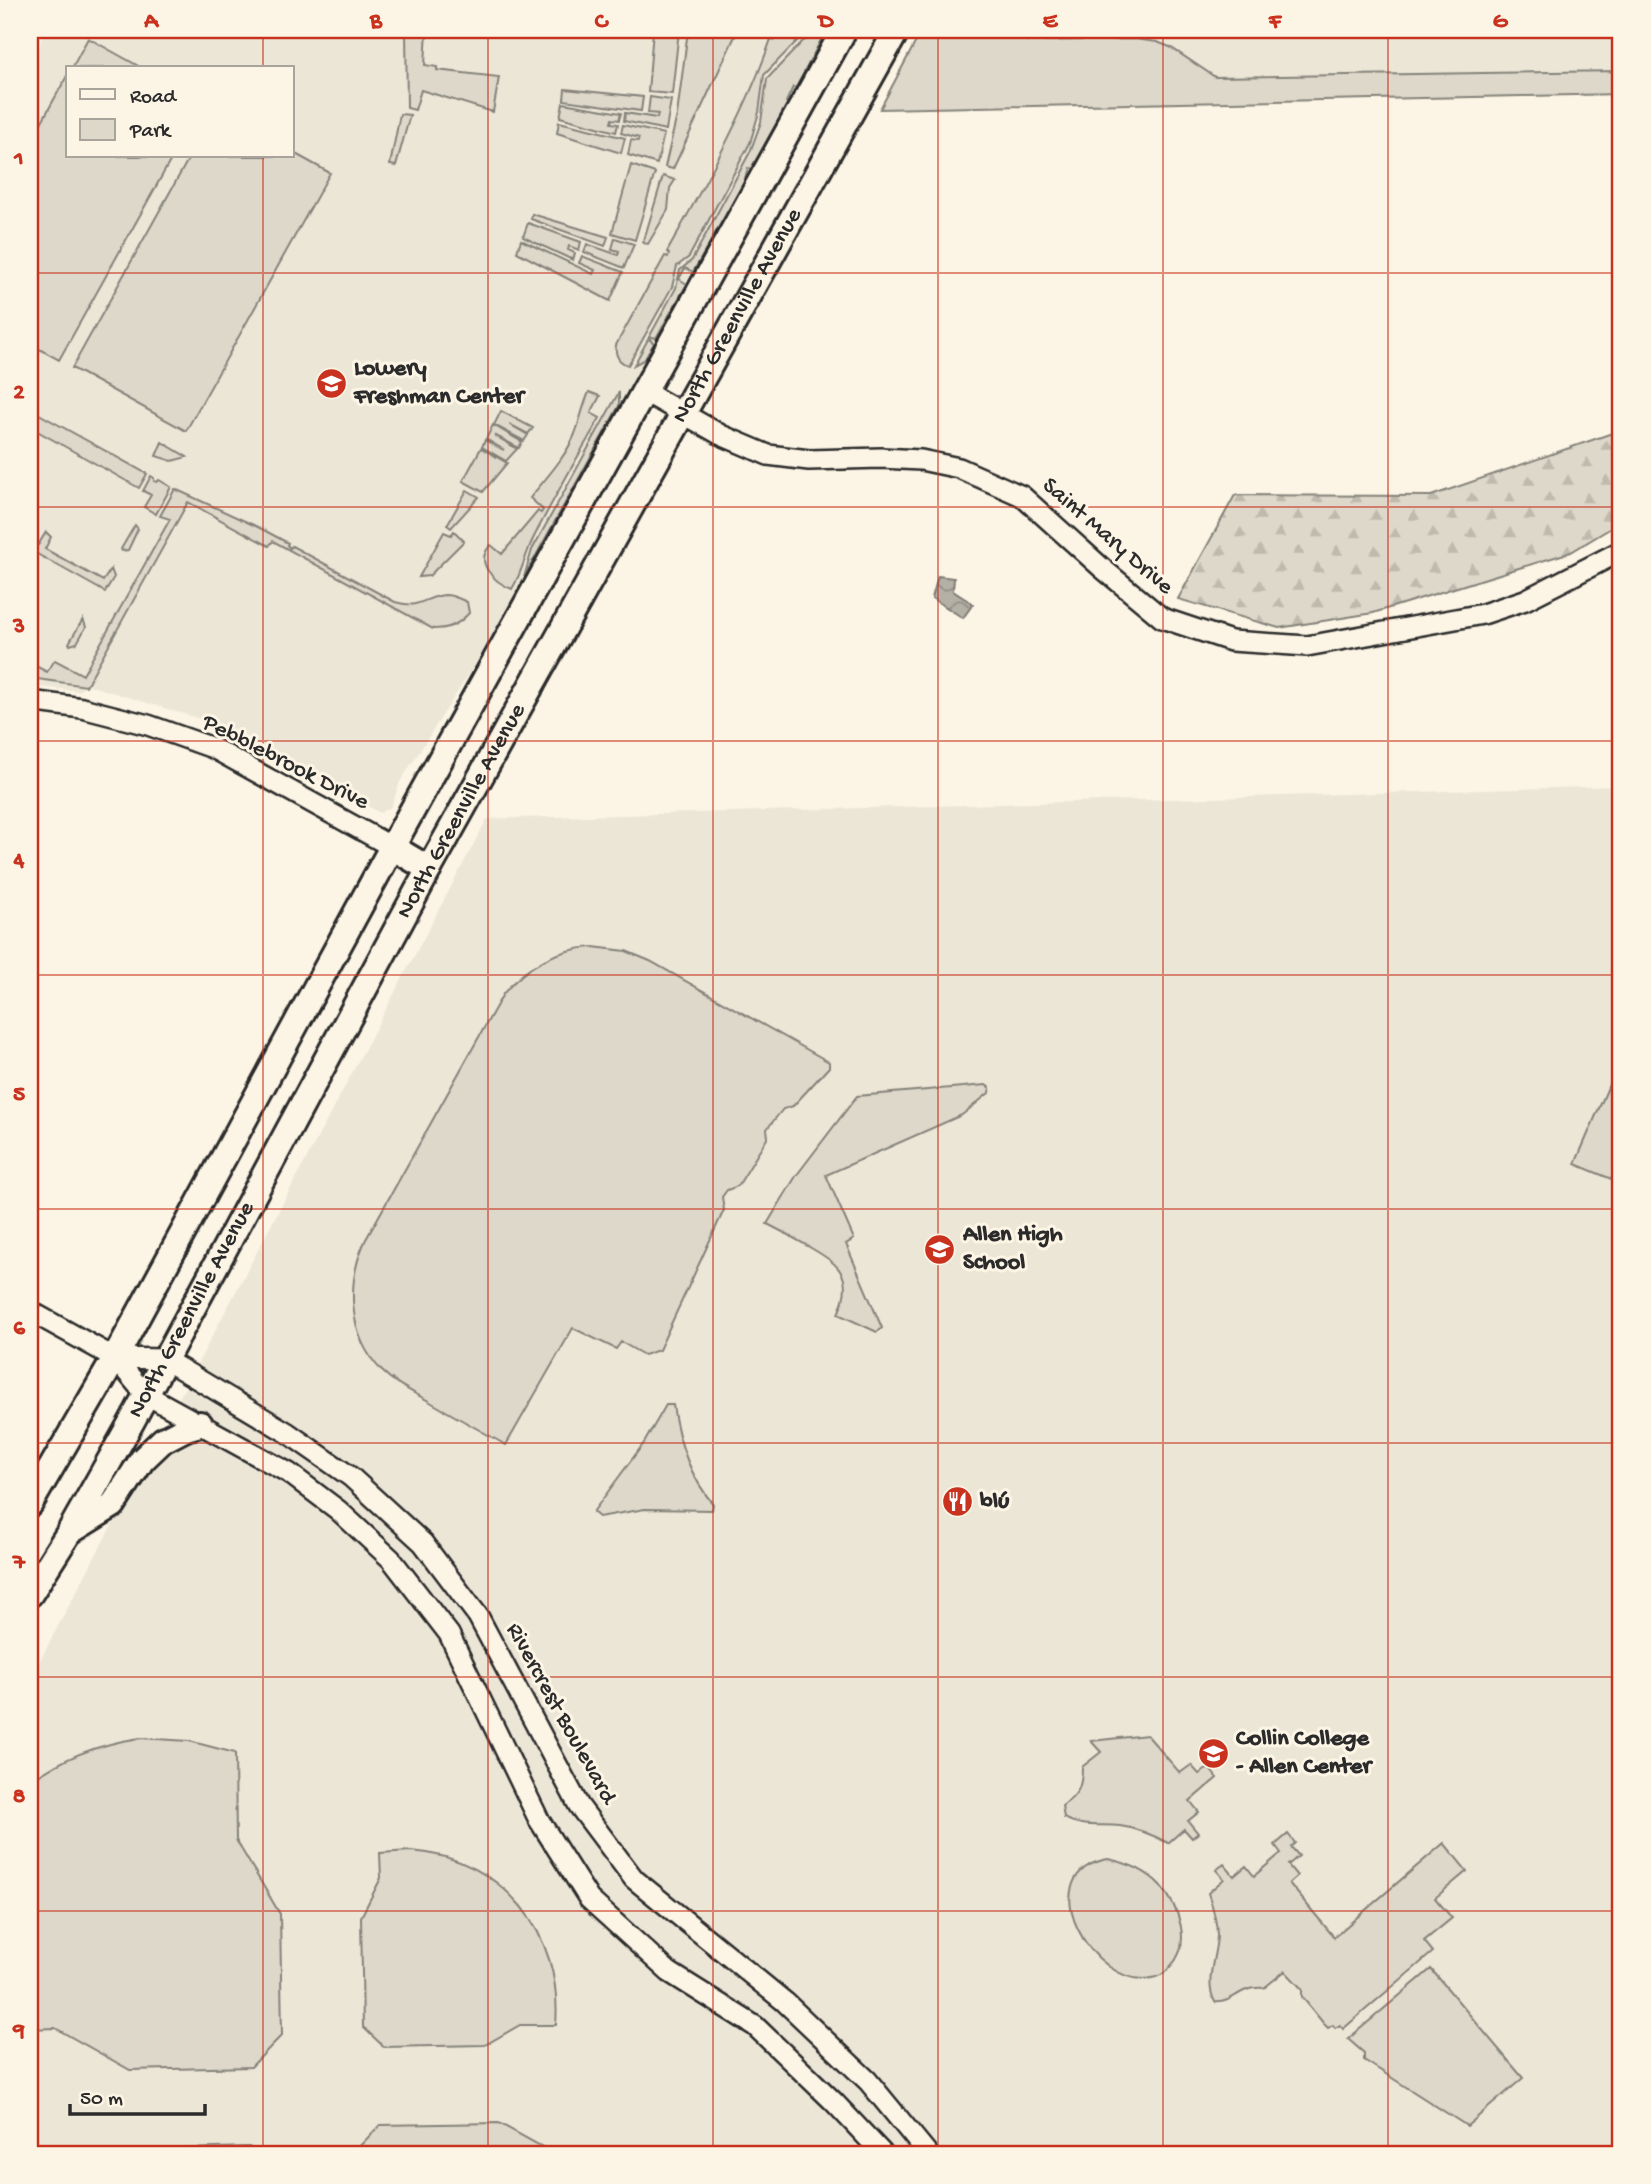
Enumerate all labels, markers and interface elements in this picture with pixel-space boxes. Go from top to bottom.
text: A [143,9,159,36]
text: B [369,9,383,36]
text: C [595,9,610,36]
text: D [817,9,835,36]
text: E [1043,9,1059,36]
text: F [1268,9,1283,36]
text: G [1493,9,1509,36]
legend [66,66,294,158]
text: Road [130,86,178,111]
text: Park [129,120,173,145]
text: 1 [13,146,24,173]
street label: North Greenville Avenue [666,203,809,428]
place label: Lowery Freshman Center [353,355,526,412]
school or university icon: Lowery Freshman Center [314,366,348,400]
text: 2 [13,380,25,407]
street label: Saint Mary Drive [1035,472,1179,602]
text: 3 [12,614,25,641]
street label: North Greenville Avenue [390,698,533,924]
street label: Pebblebrook Drive [196,708,374,818]
text: 4 [13,848,25,875]
text: 5 [13,1082,25,1109]
street label: North Greenville Avenue [122,1196,262,1423]
place label: Allen High School [962,1221,1063,1278]
school or university icon: Allen High School [923,1232,957,1266]
text: 6 [13,1316,26,1343]
restaurant icon: blú [940,1485,974,1519]
place label: blú [979,1488,1010,1517]
text: 7 [12,1550,26,1577]
street label: Rivercrest Boulevard [498,1618,623,1811]
place label: Collin College - Allen Center [1236,1725,1373,1782]
school or university icon: Collin College - Allen Center [1196,1736,1230,1770]
text: 8 [13,1784,26,1811]
text: 9 [12,2018,25,2045]
scale bar [70,2072,205,2116]
text: 50 m [80,2088,123,2113]

